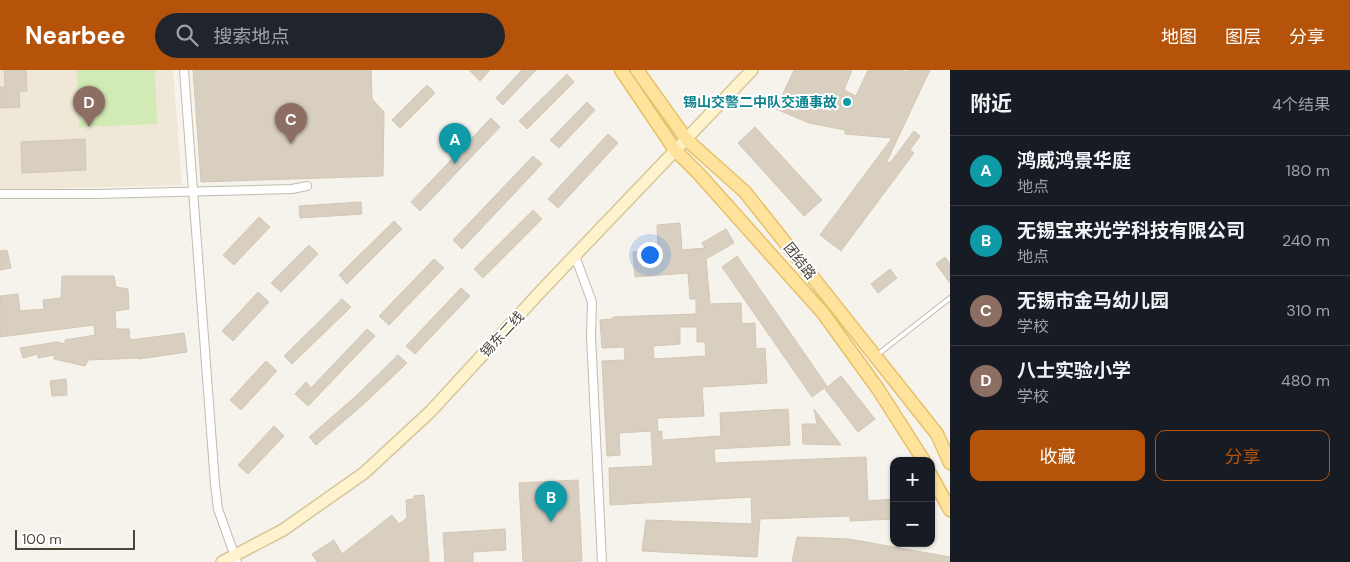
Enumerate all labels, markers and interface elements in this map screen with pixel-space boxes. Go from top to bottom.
search box [155,13,505,58]
text: Nearbee [25,20,125,51]
icon: search [173,21,201,49]
text: 搜索地点 [213,24,289,49]
text: 地图 [1161,25,1197,49]
text: 图层 [1225,25,1261,49]
text: 分享 [1289,25,1325,49]
pin: D [73,86,105,127]
text: 附近 [970,90,1012,118]
place label: 锡山交警二中队交通事故 [683,93,837,111]
text: 4个结果 [1272,94,1330,115]
marker: 锡山交警二中队交通事故 [841,96,853,108]
pin: C [275,103,307,144]
pin: A [439,123,471,164]
text: 鸿威鸿景华庭 [1017,148,1131,173]
text: A [980,160,992,181]
text: 180 m [1286,160,1330,181]
text: 地点 [1017,176,1049,197]
text: 无锡宝来光学科技有限公司 [1017,218,1245,243]
text: B [981,230,991,251]
text: 240 m [1282,230,1330,251]
street label: 团结路 [780,239,820,283]
your location [637,242,663,268]
text: 地点 [1017,246,1049,267]
text: 无锡市金马幼儿园 [1017,288,1169,313]
text: C [980,300,992,321]
text: 310 m [1286,300,1330,321]
street label: 锡东二线 [476,307,528,361]
text: 学校 [1017,316,1049,337]
text: 八士实验小学 [1017,358,1131,383]
text: D [980,370,992,391]
text: 480 m [1281,370,1330,391]
text: 学校 [1017,386,1049,407]
button: 收藏 [970,430,1145,481]
button: 分享 [1155,430,1330,481]
map controls [890,457,935,547]
button: + [890,457,935,502]
pin: B [535,481,567,522]
button: − [890,502,935,547]
scale bar [15,527,135,550]
text: 100 m [22,530,62,548]

